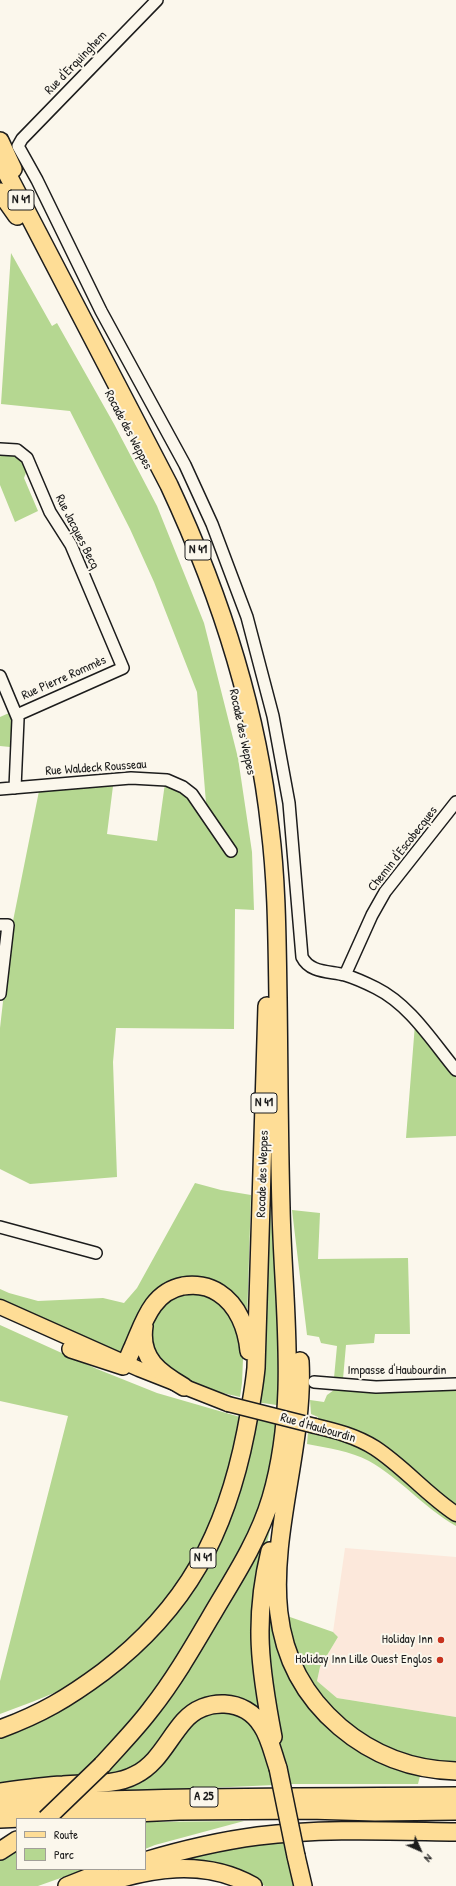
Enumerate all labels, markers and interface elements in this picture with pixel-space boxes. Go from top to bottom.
street label: Rue d'Erquinghem [42,28,110,98]
road number: N 41 [8,190,34,210]
street label: Rocade des Weppes [101,388,155,472]
street label: Rue Jacques Becq [52,492,102,572]
road number: N 41 [185,540,211,560]
street label: Rue Pierre Rommès [19,652,109,704]
street label: Rocade des Weppes [225,688,259,776]
street label: Rue Waldeck Rousseau [45,757,147,779]
street label: Chemin d'Escobecques [365,803,441,895]
road number: N 41 [251,1093,277,1113]
street label: Rocade des Weppes [254,1130,272,1218]
street label: Impasse d'Haubourdin [348,1363,446,1379]
street label: Rue d'Haubourdin [279,1410,357,1446]
road number: N 41 [190,1548,216,1568]
place label: Holiday Inn [382,1632,433,1648]
marker: Holiday Inn [436,1635,446,1645]
place label: Holiday Inn Lille Ouest Englos [295,1652,432,1668]
marker: Holiday Inn Lille Ouest Englos [435,1655,445,1665]
road number: A 25 [190,1787,218,1807]
legend [16,1818,146,1870]
text: Route [54,1826,78,1843]
north arrow [400,1830,440,1870]
text: Parc [54,1846,74,1863]
text: N [421,1851,436,1866]

